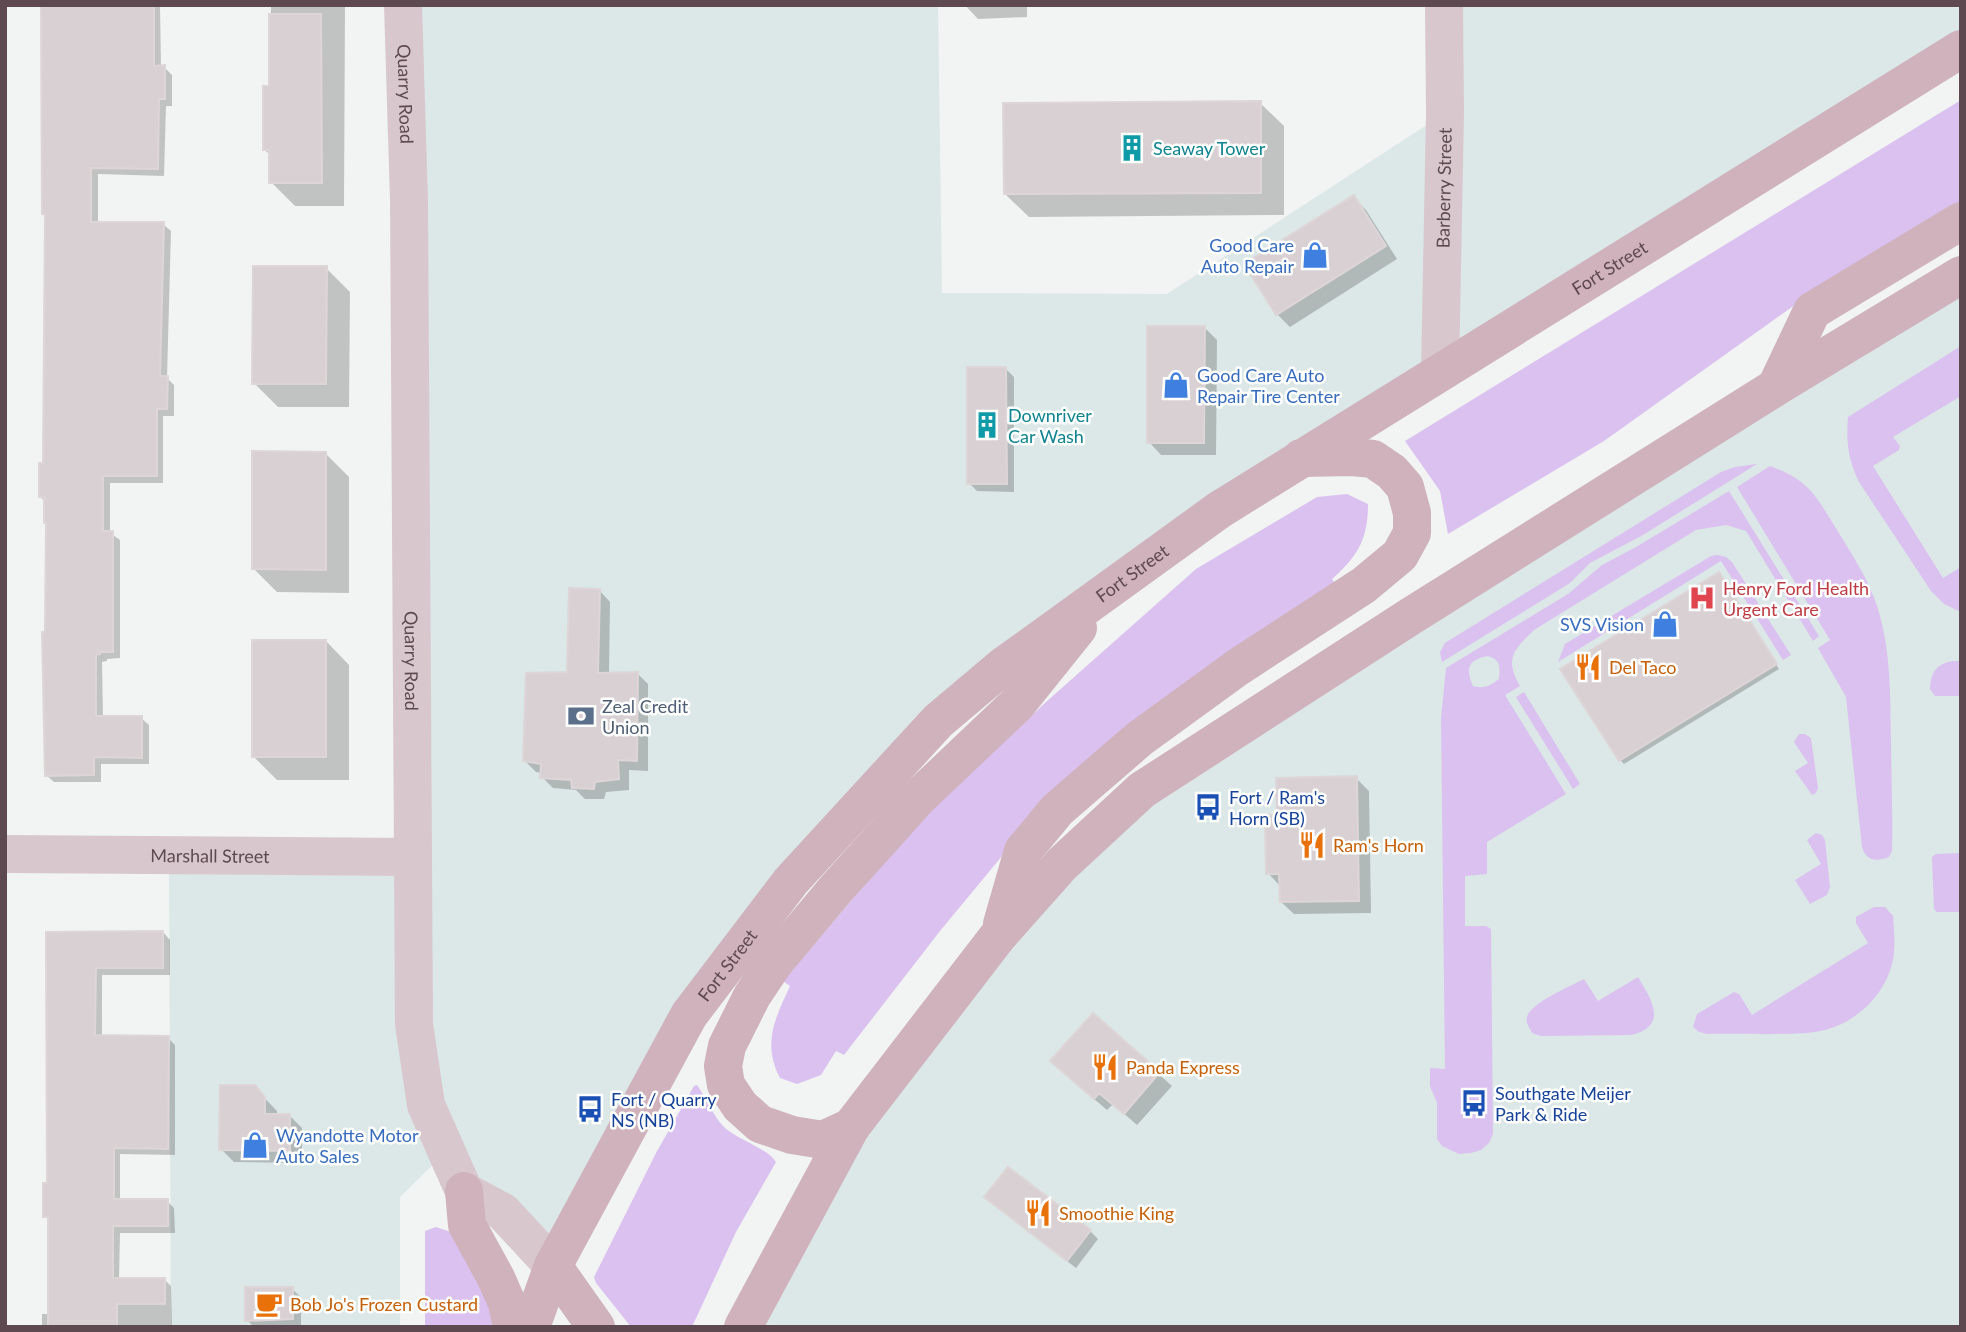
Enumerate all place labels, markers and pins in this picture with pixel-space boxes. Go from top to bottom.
building icon: Seaway Tower [1117,133,1147,163]
place label: Seaway Tower [1153,137,1266,159]
place label: Good Care Auto Repair [1201,234,1294,277]
shop icon: Good Care Auto Repair [1300,240,1330,270]
place label: Good Care Auto Repair Tire Center [1197,364,1340,407]
shop icon: Good Care Auto Repair Tire Center [1161,370,1191,400]
place label: Downriver Car Wash [1008,404,1092,447]
building icon: Downriver Car Wash [972,410,1002,440]
place label: Henry Ford Health Urgent Care [1723,577,1869,620]
hospital icon: Henry Ford Health Urgent Care [1687,583,1717,613]
shop icon: SVS Vision [1650,609,1680,639]
place label: SVS Vision [1560,613,1644,635]
restaurant icon: Del Taco [1573,652,1603,682]
place label: Del Taco [1609,656,1677,678]
place label: Zeal Credit Union [602,695,689,738]
bank icon: Zeal Credit Union [566,701,596,731]
place label: Fort / Ram's Horn (SB) [1229,786,1325,829]
bus stop icon: Fort / Ram's Horn (SB) [1193,792,1223,822]
restaurant icon: Ram's Horn [1297,830,1327,860]
place label: Ram's Horn [1333,834,1424,856]
restaurant icon: Panda Express [1090,1052,1120,1082]
place label: Panda Express [1126,1056,1240,1078]
place label: Southgate Meijer Park & Ride [1495,1082,1631,1125]
place label: Fort / Quarry NS (NB) [611,1088,717,1131]
bus stop icon: Southgate Meijer Park & Ride [1459,1088,1489,1118]
bus stop icon: Fort / Quarry NS (NB) [575,1094,605,1124]
place label: Wyandotte Motor Auto Sales [276,1124,419,1167]
shop icon: Wyandotte Motor Auto Sales [240,1130,270,1160]
restaurant icon: Smoothie King [1023,1198,1053,1228]
place label: Smoothie King [1059,1202,1174,1224]
cafe icon: Bob Jo's Frozen Custard [254,1289,284,1319]
place label: Bob Jo's Frozen Custard [290,1293,478,1315]

